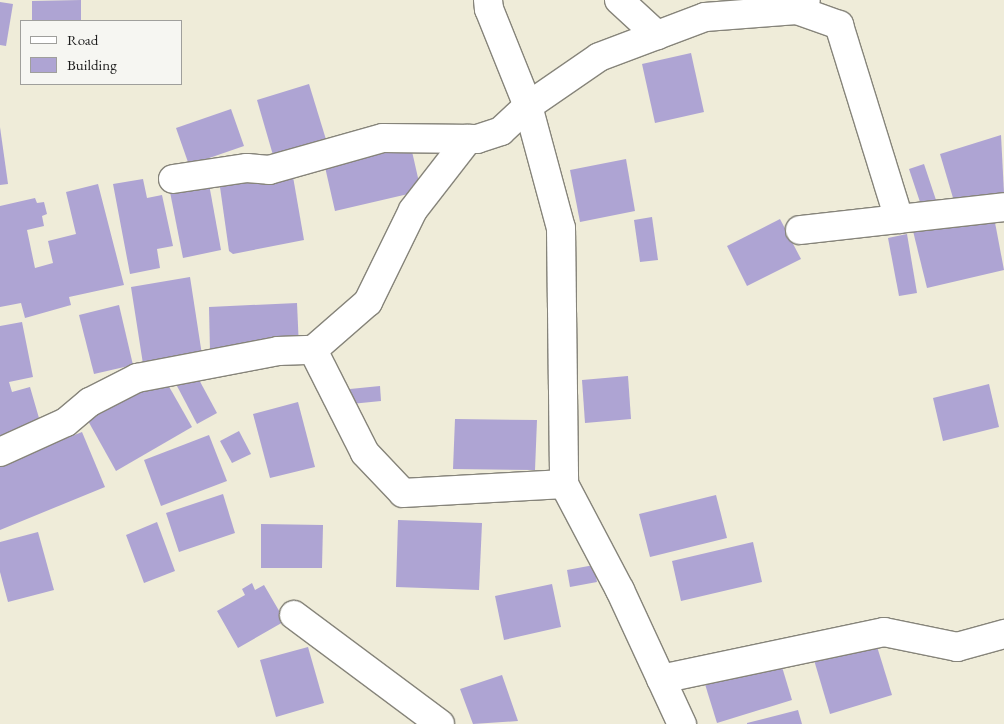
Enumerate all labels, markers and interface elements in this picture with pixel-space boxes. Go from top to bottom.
legend [20,20,182,85]
text: Road [67,30,98,49]
text: Building [67,55,117,74]

